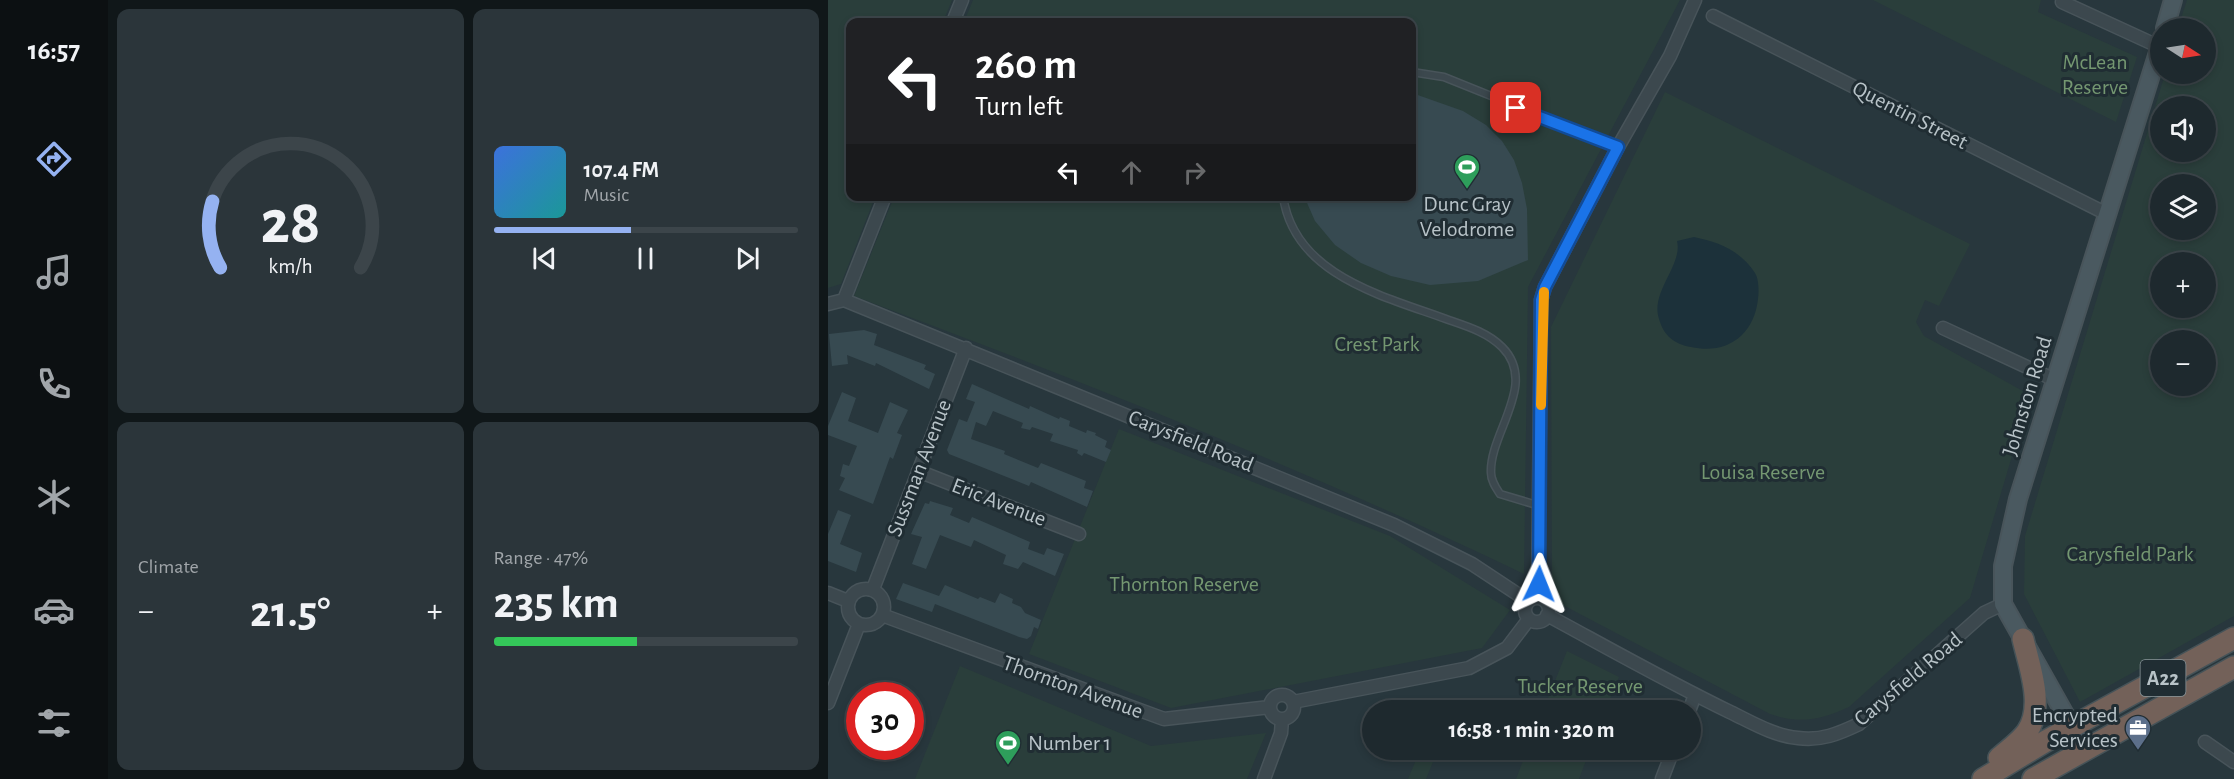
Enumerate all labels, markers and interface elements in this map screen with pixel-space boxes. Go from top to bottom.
north arrow [2150,18,2216,84]
map controls [2150,18,2216,396]
text: 16:57 [28,37,80,64]
icon: left [876,42,954,120]
text: 260 m [975,44,1077,86]
park label: McLean Reserve [2062,51,2128,98]
street label: Quentin Street [1849,77,1971,153]
pin [1490,82,1541,133]
icon: arrive [1499,91,1532,124]
text: Turn left [975,93,1063,120]
button: sound [2150,96,2216,162]
icon: directions [33,138,75,180]
sports icon: Dunc Gray Velodrome [1452,152,1482,190]
icon: left [1052,156,1085,189]
icon: ahead [1115,156,1148,189]
icon: right [1178,156,1211,189]
text: 107.4 FM [584,159,659,181]
button: layers [2150,174,2216,240]
text: Music [584,185,629,205]
text: 28 [260,192,320,254]
place label: Dunc Gray Velodrome [1420,193,1514,240]
icon: previous [528,242,561,275]
icon: pause [629,242,662,275]
icon: next [731,242,764,275]
icon: music [33,251,75,293]
button: + [2150,252,2216,318]
text: km/h [268,256,312,277]
button: − [2150,330,2216,396]
park label: Crest Park [1335,333,1420,355]
street label: Johnston Road [1998,334,2056,458]
icon: phone [33,363,75,405]
street label: Sussman Avenue [883,397,955,539]
street label: Carysfield Road [1125,406,1257,476]
park label: Louisa Reserve [1701,461,1825,483]
street label: Eric Avenue [949,474,1049,530]
icon: climate [33,476,75,518]
park label: Carysfield Park [2066,543,2194,565]
text: Range · 47% [494,548,588,568]
position arrow [1507,552,1571,616]
text: Climate [138,557,199,577]
park label: Thornton Reserve [1109,573,1259,595]
text: 235 km [494,581,619,626]
icon: car [33,589,75,631]
text: 21.5° [250,590,330,635]
text: − [138,595,154,628]
text: + [427,595,442,628]
street label: Carysfield Road [1850,628,1966,730]
street label: Thornton Avenue [1000,651,1146,723]
road number: A22 [2140,660,2186,696]
park label: Tucker Reserve [1517,675,1643,697]
speed limit sign: 30 [846,682,924,760]
icon: filters [33,702,75,744]
place label: Encrypted Services [2032,704,2118,751]
office icon: Encrypted Services [2123,713,2153,751]
text: 16:58 · 1 min · 320 m [1448,719,1615,741]
sports icon: Number 1 [993,728,1023,766]
place label: Number 1 [1028,732,1111,754]

